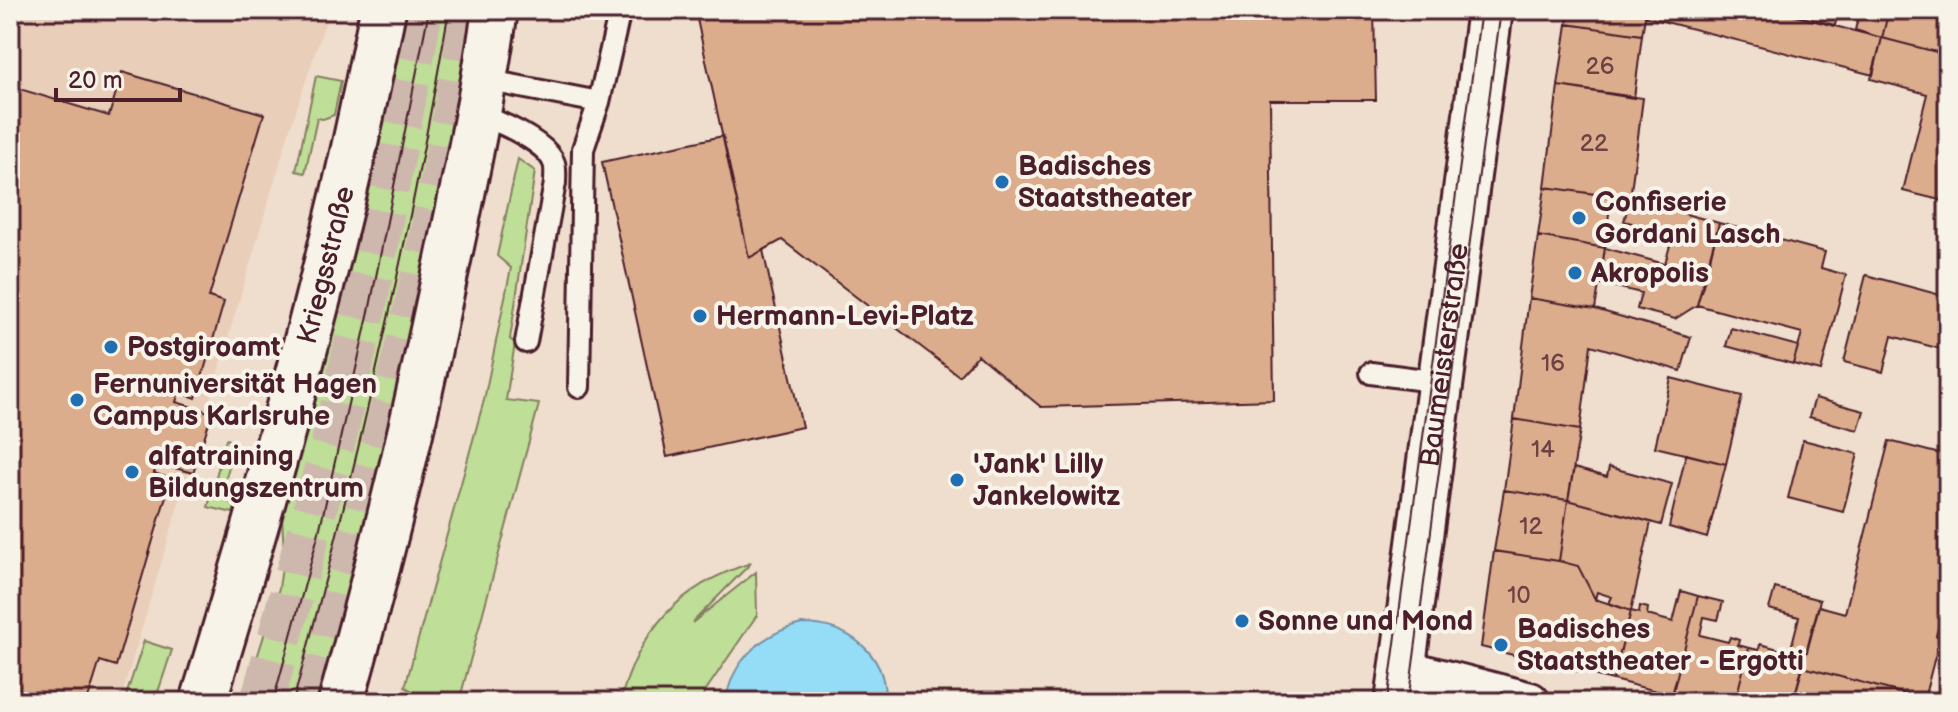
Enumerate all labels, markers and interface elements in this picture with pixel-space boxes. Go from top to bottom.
scale bar [56,52,180,102]
house number: 26 [1586,52,1614,81]
text: 20 m [68,66,123,95]
house number: 22 [1580,129,1608,158]
place label: Badisches Staatstheater [1018,150,1193,215]
marker: Badisches Staatstheater [993,173,1011,191]
street label: Kriegsstraße [290,183,361,348]
place label: Confiserie Gordani Lasch [1595,186,1781,251]
marker: Confiserie Gordani Lasch [1570,209,1588,227]
street label: Baumeisterstraße [1413,241,1475,469]
place label: Akropolis [1590,257,1709,290]
marker: Akropolis [1566,264,1584,282]
place label: Hermann-Levi-Platz [716,300,974,333]
marker: Hermann-Levi-Platz [691,307,709,325]
place label: Postgiroamt [127,331,280,364]
marker: Postgiroamt [102,338,120,356]
house number: 16 [1541,349,1565,378]
place label: Fernuniversität Hagen Campus Karlsruhe [93,368,377,433]
marker: Fernuniversität Hagen Campus Karlsruhe [68,391,86,409]
house number: 14 [1531,435,1555,464]
place label: alfatraining Bildungszentrum [148,440,364,505]
place label: 'Jank' Lilly Jankelowitz [973,448,1120,513]
marker: alfatraining Bildungszentrum [123,463,141,481]
marker: 'Jank' Lilly Jankelowitz [948,471,966,489]
house number: 12 [1519,512,1543,541]
house number: 10 [1507,581,1531,610]
place label: Sonne und Mond [1258,605,1473,638]
marker: Sonne und Mond [1233,612,1251,630]
place label: Badisches Staatstheater - Ergotti [1517,613,1804,678]
marker: Badisches Staatstheater - Ergotti [1492,636,1510,654]

